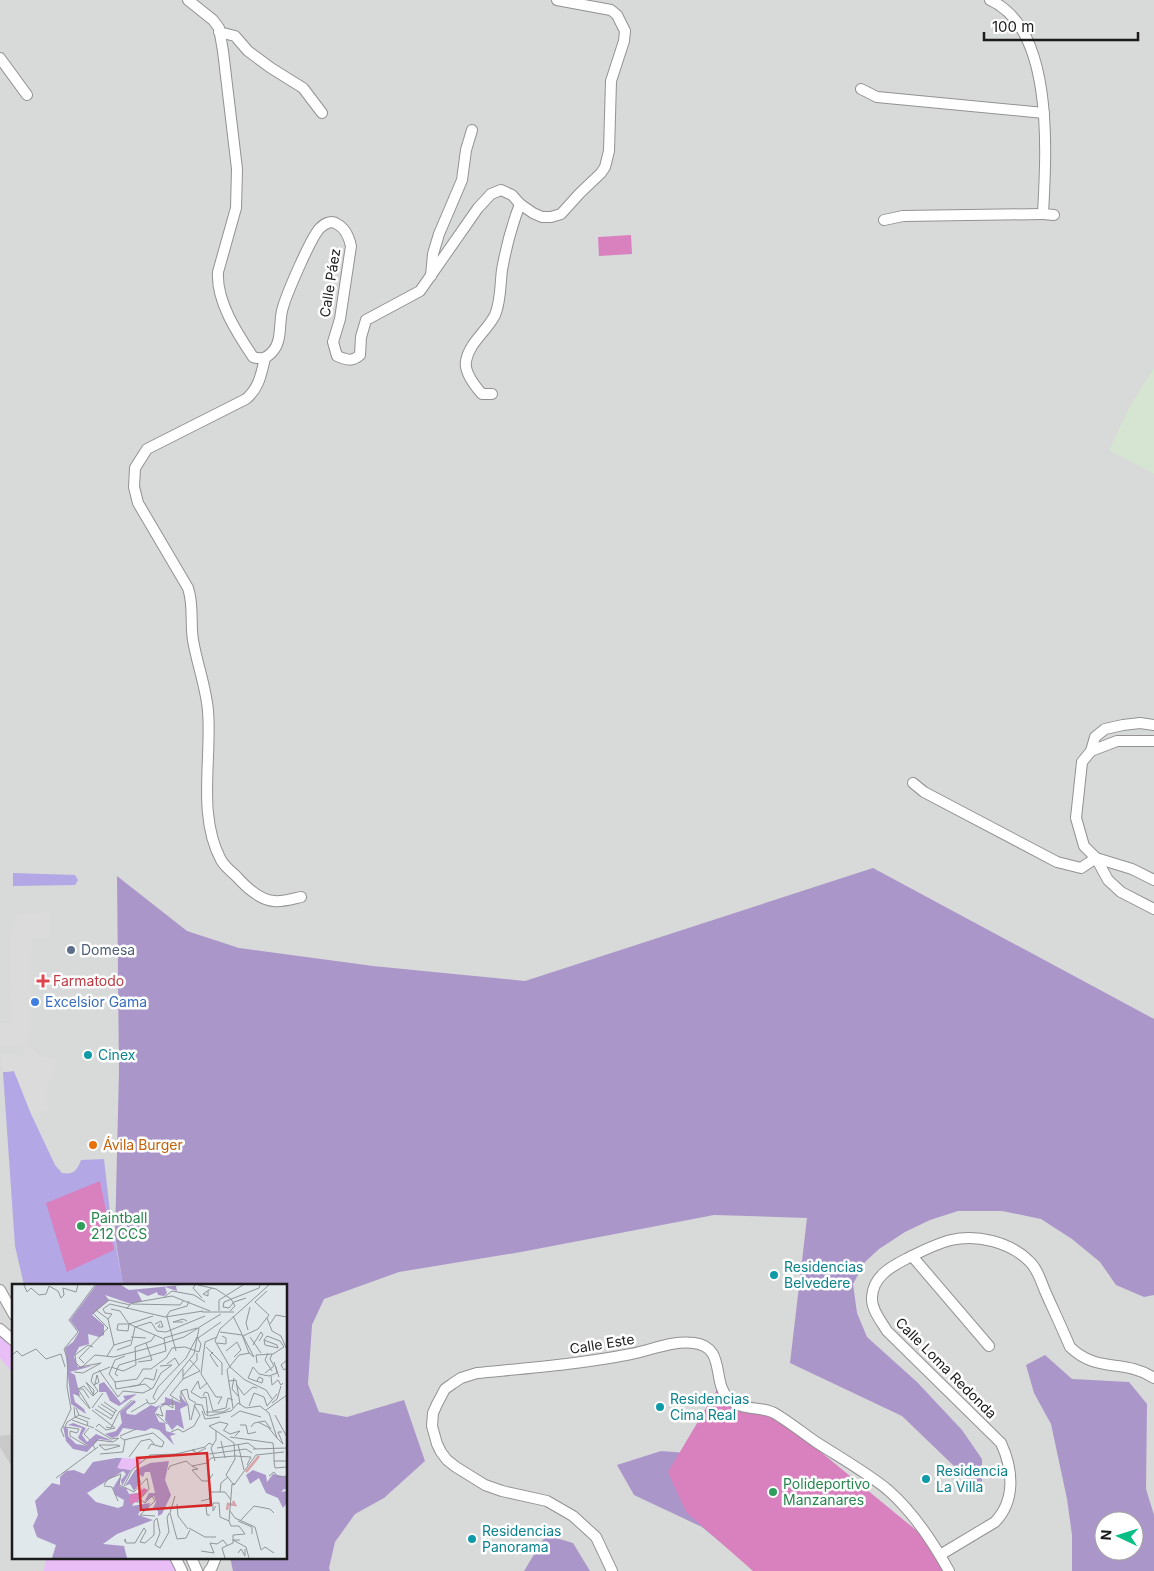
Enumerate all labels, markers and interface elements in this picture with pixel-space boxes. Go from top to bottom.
scale bar [984,10,1138,42]
text: 100 m [992,17,1034,36]
street label: Calle Páez [316,247,343,319]
place label: Domesa [81,941,135,958]
marker: Domesa [65,944,77,956]
place label: Farmatodo [53,972,124,989]
marker: Farmatodo [37,975,49,987]
place label: Excelsior Gama [45,993,147,1010]
marker: Excelsior Gama [29,996,41,1008]
place label: Cinex [98,1046,136,1063]
marker: Cinex [82,1049,94,1061]
place label: Ávila Burger [103,1136,183,1153]
marker: Ávila Burger [87,1139,99,1151]
place label: Paintball 212 CCS [91,1209,147,1242]
marker: Paintball 212 CCS [75,1220,87,1232]
place label: Residencias Belvedere [784,1258,863,1291]
marker: Residencias Belvedere [768,1269,780,1281]
inset map [12,1284,288,1558]
street label: Calle Loma Redonda [892,1314,1000,1422]
street label: Calle Este [568,1330,636,1357]
place label: Residencias Cima Real [670,1390,749,1423]
marker: Residencias Cima Real [654,1401,666,1413]
place label: Residencia La Villa [936,1462,1008,1495]
marker: Residencia La Villa [920,1473,932,1485]
place label: Polideportivo Manzanares [783,1475,870,1508]
marker: Polideportivo Manzanares [767,1486,779,1498]
north arrow [1094,1511,1144,1561]
place label: Residencias Panorama [482,1522,561,1555]
text: N [1097,1529,1114,1541]
marker: Residencias Panorama [466,1533,478,1545]

